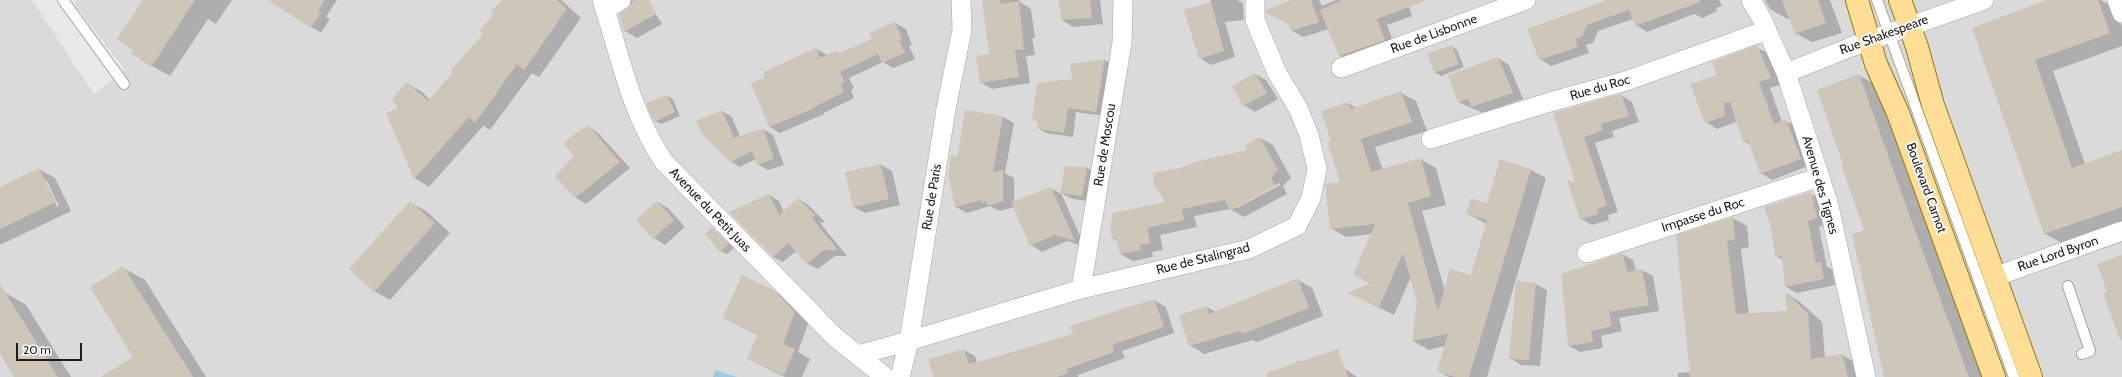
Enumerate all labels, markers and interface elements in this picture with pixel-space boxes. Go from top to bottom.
street label: Rue de Lisbonne [1389,11,1479,57]
street label: Rue Shakespeare [1838,12,1930,58]
street label: Rue du Roc [1568,72,1632,104]
street label: Rue de Moscou [1091,103,1119,187]
street label: Avenue des Tignes [1798,134,1842,236]
street label: Boulevard Carnot [1902,141,1950,235]
street label: Rue de Paris [919,163,945,231]
street label: Avenue du Petit Juas [666,165,754,255]
street label: Impasse du Roc [1660,194,1746,236]
street label: Rue Lord Byron [2016,233,2100,275]
street label: Rue de Stalingrad [1155,240,1251,278]
scale bar [18,335,84,361]
text: 20 m [23,342,51,357]

